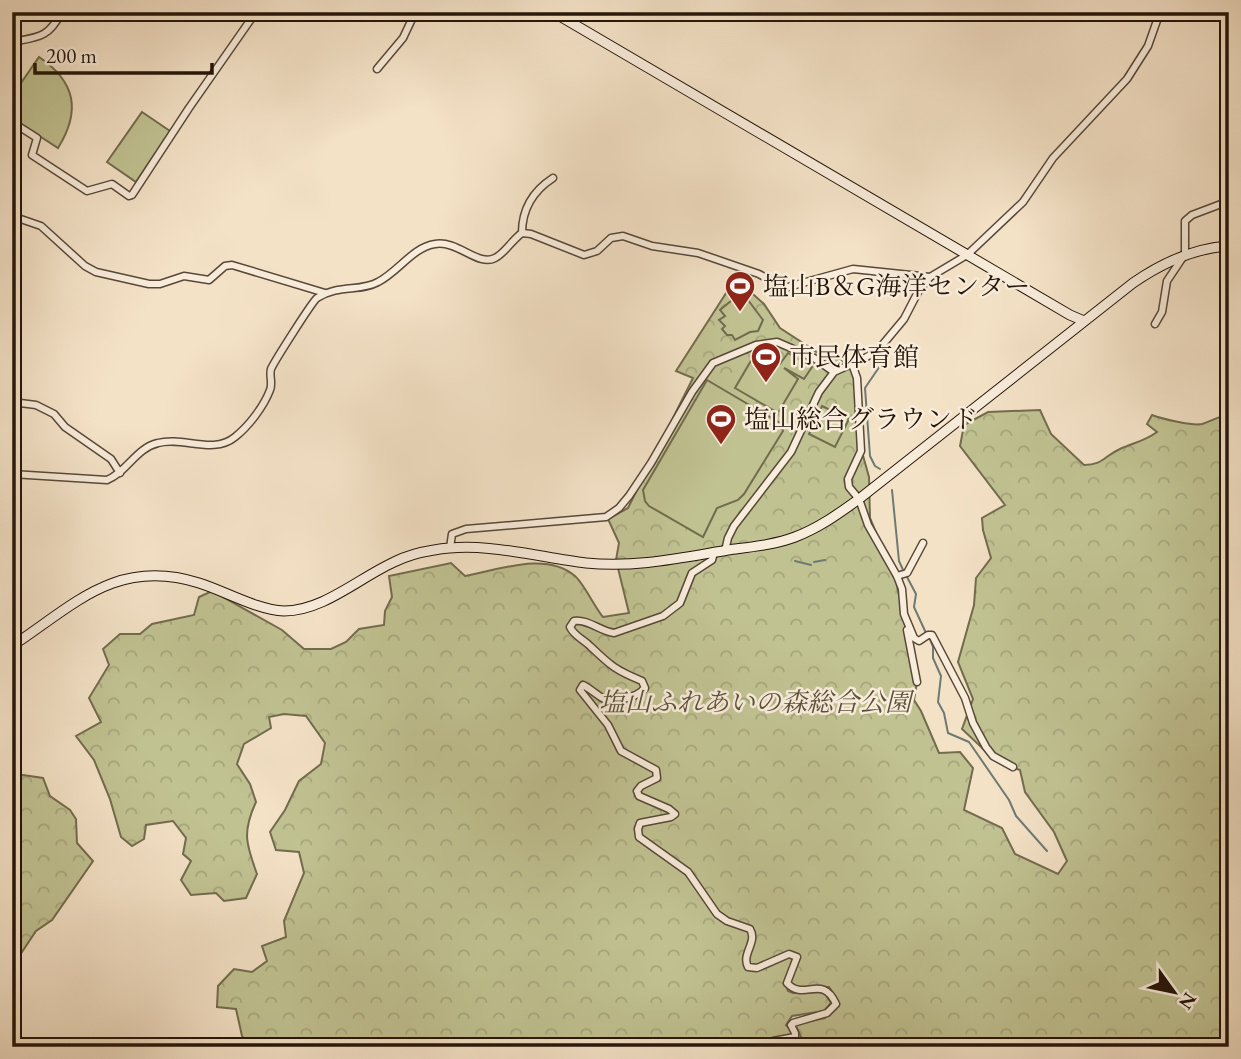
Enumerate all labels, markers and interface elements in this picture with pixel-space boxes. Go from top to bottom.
scale bar [35,32,212,76]
text: 200 m [46,42,97,69]
sports icon: 塩山B＆G海洋センター [723,269,757,313]
place label: 塩山B＆G海洋センター [763,269,1030,303]
sports icon: 市民体育館 [749,340,783,384]
place label: 市民体育館 [789,340,919,374]
sports icon: 塩山総合グラウンド [704,402,738,446]
place label: 塩山総合グラウンド [744,402,978,436]
park label: 塩山ふれあいの森総合公園 [599,685,915,719]
north arrow [1140,958,1210,1028]
text: N [1173,988,1203,1015]

